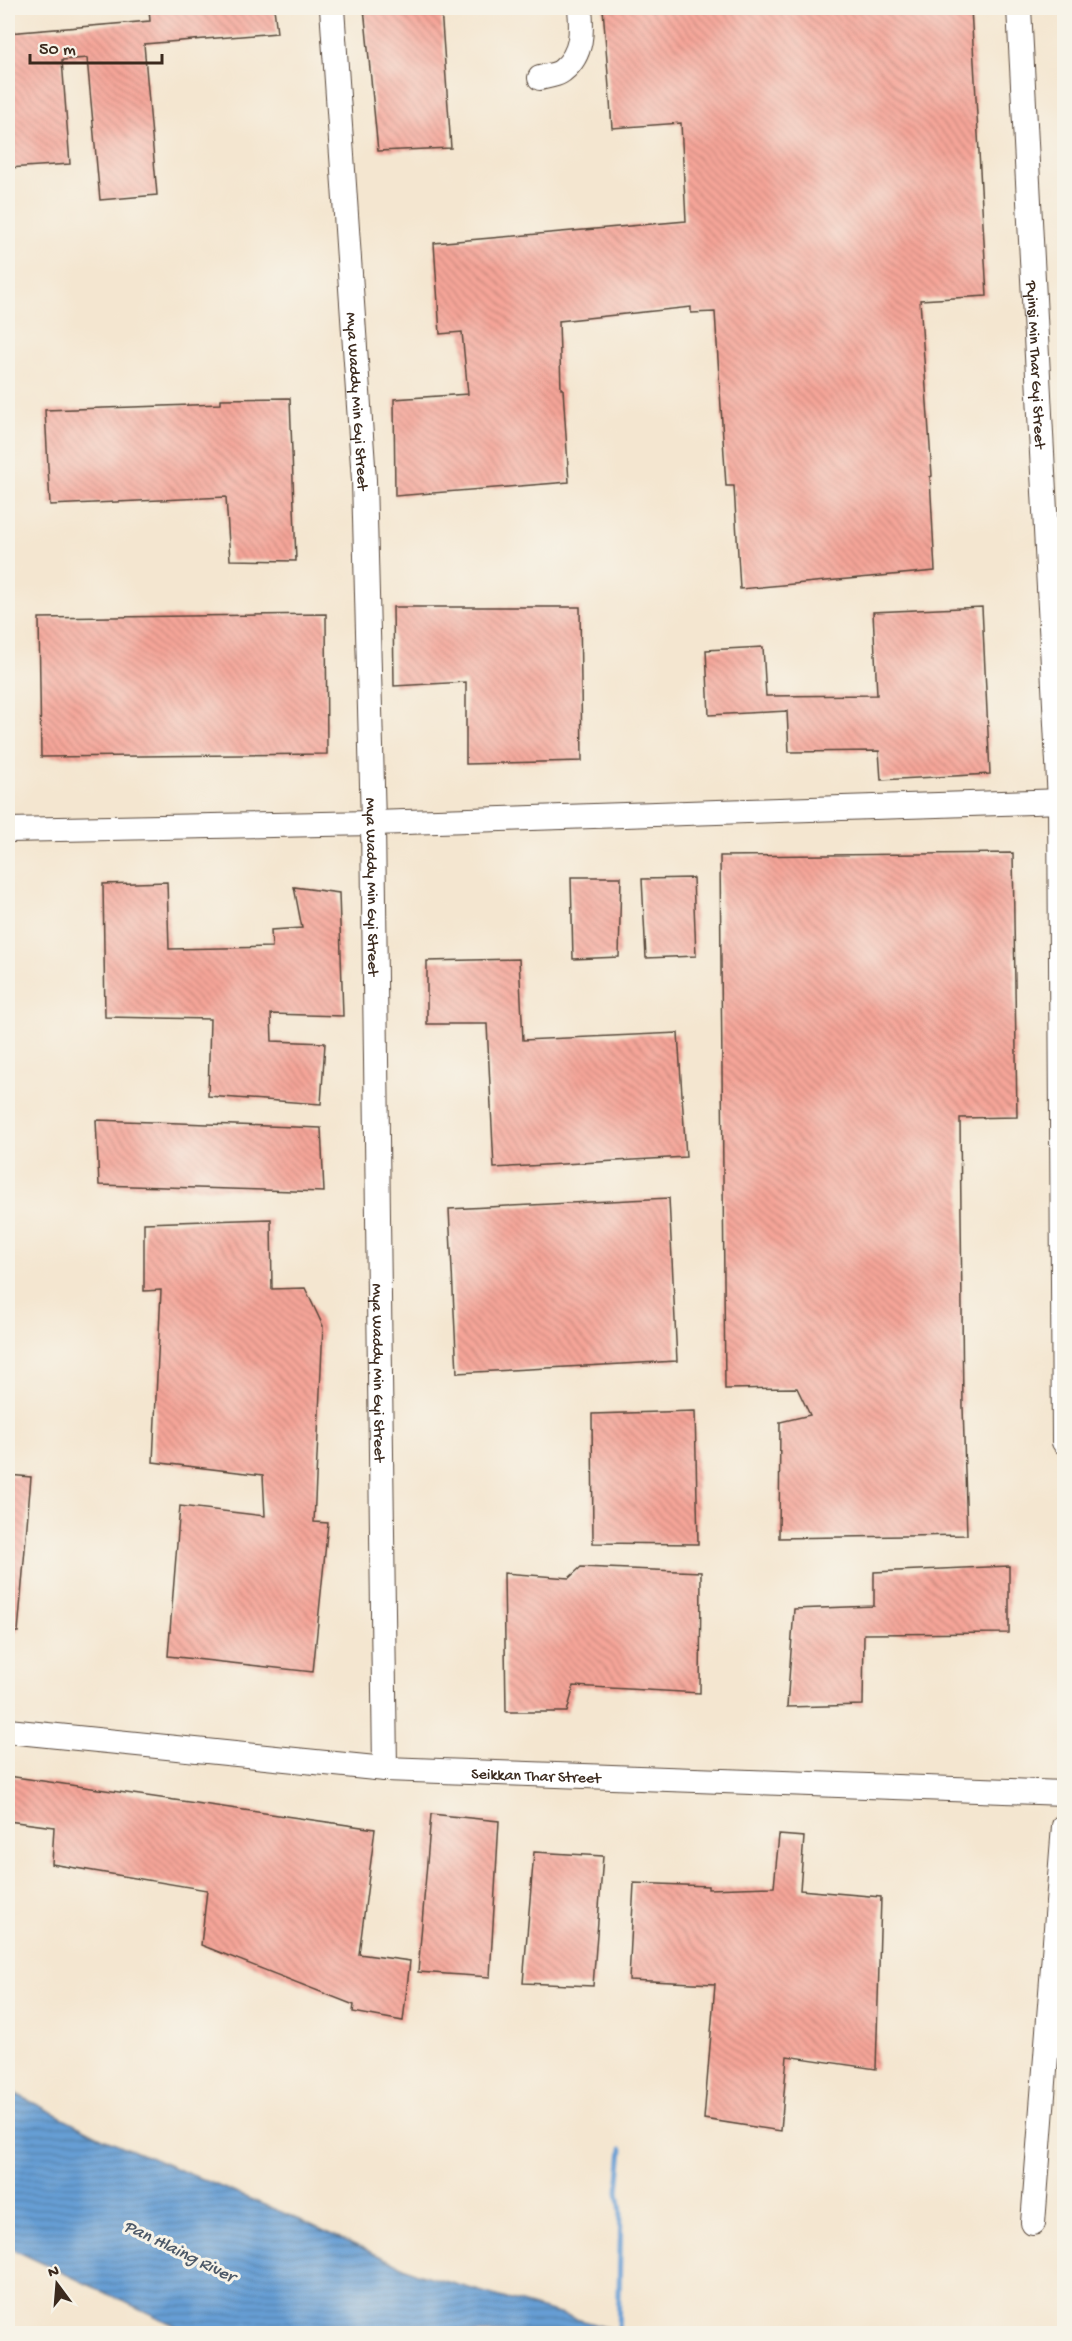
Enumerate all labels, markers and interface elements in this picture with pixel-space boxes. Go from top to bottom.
scale bar [30,27,162,65]
text: 50 m [39,40,76,61]
street label: Pyinsi Min Thar Gyi Street [1020,279,1048,451]
street label: Mya Waddy Min Gyi Street [340,312,370,492]
street label: Mya Waddy Min Gyi Street [359,797,381,978]
street label: Mya Waddy Min Gyi Street [366,1283,387,1464]
street label: Seikkan Thar Street [471,1766,602,1790]
water label: Pan Hlaing River [120,2216,241,2290]
north arrow [27,2254,87,2314]
text: N [46,2262,62,2284]

